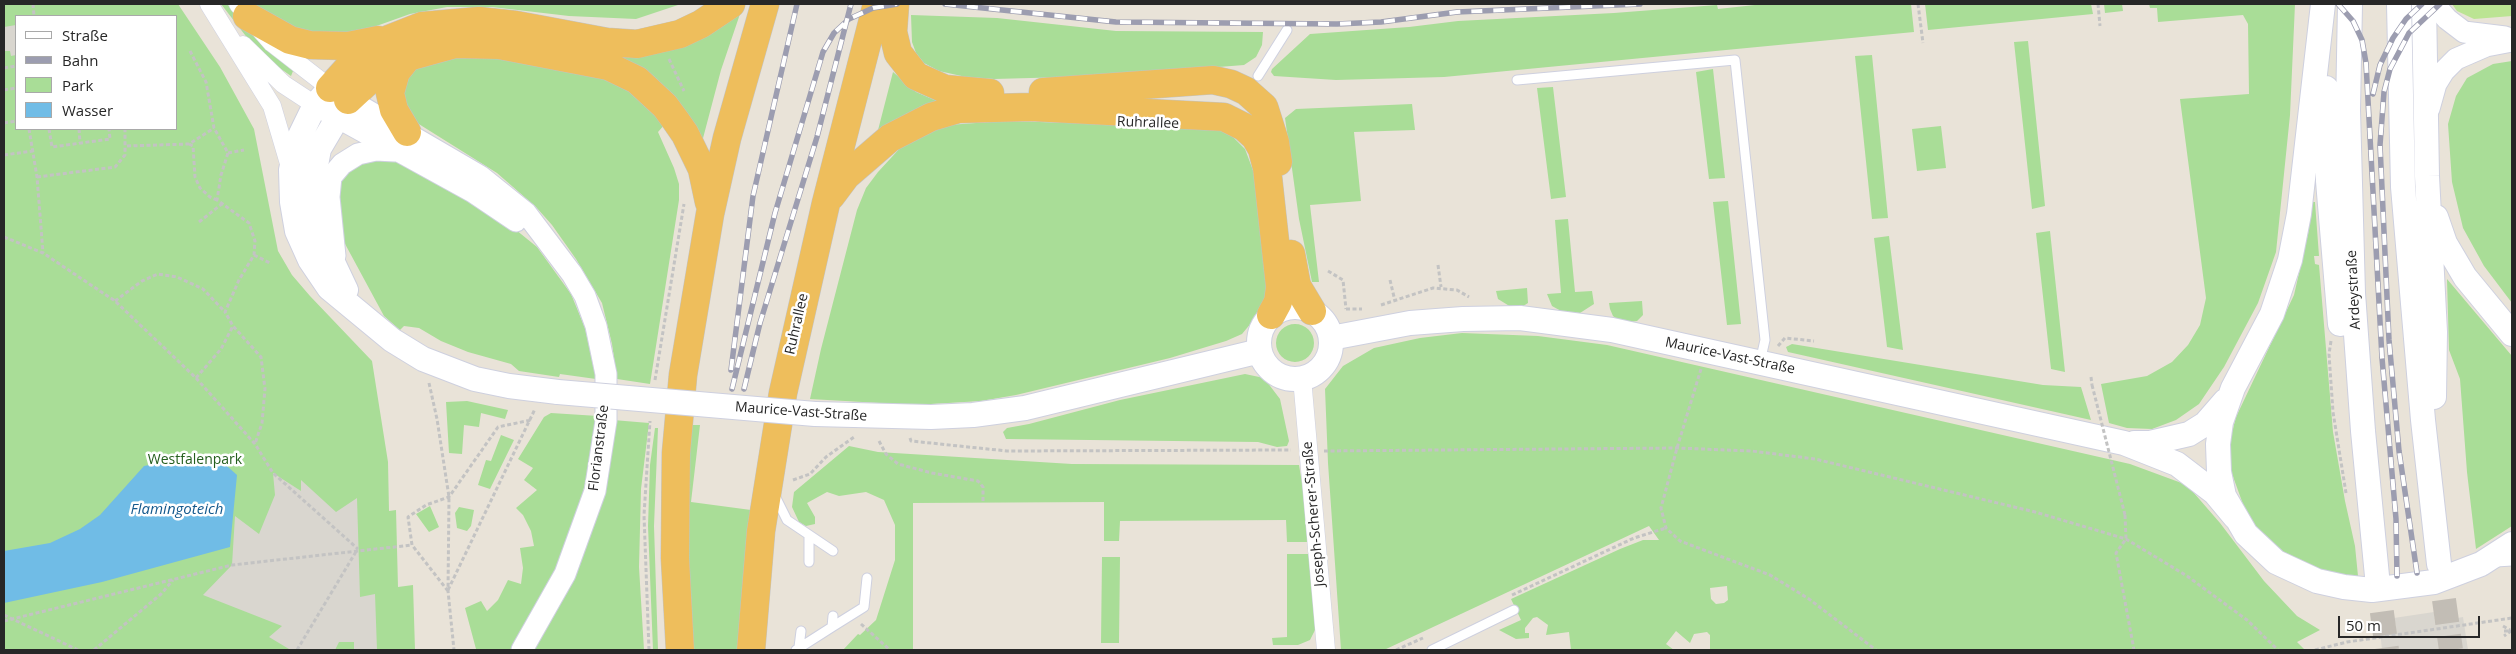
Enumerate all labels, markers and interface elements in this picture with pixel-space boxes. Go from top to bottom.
legend [15,15,178,130]
text: Straße [62,25,108,45]
text: Bahn [62,50,98,70]
text: Park [62,75,93,95]
text: Wasser [62,100,113,120]
street label: Ruhrallee [1117,114,1179,132]
street label: Ardeystraße [2344,250,2364,330]
street label: Ruhrallee [782,292,812,356]
street label: Maurice-Vast-Straße [1664,334,1796,378]
street label: Maurice-Vast-Straße [734,399,868,425]
street label: Florianstraße [585,404,613,492]
street label: Joseph-Scherer-Straße [1299,441,1329,587]
park label: Westfalenpark [148,452,242,468]
water label: Flamingoteich [131,501,223,519]
scale bar [2341,606,2484,638]
text: 50 m [2346,615,2381,635]

